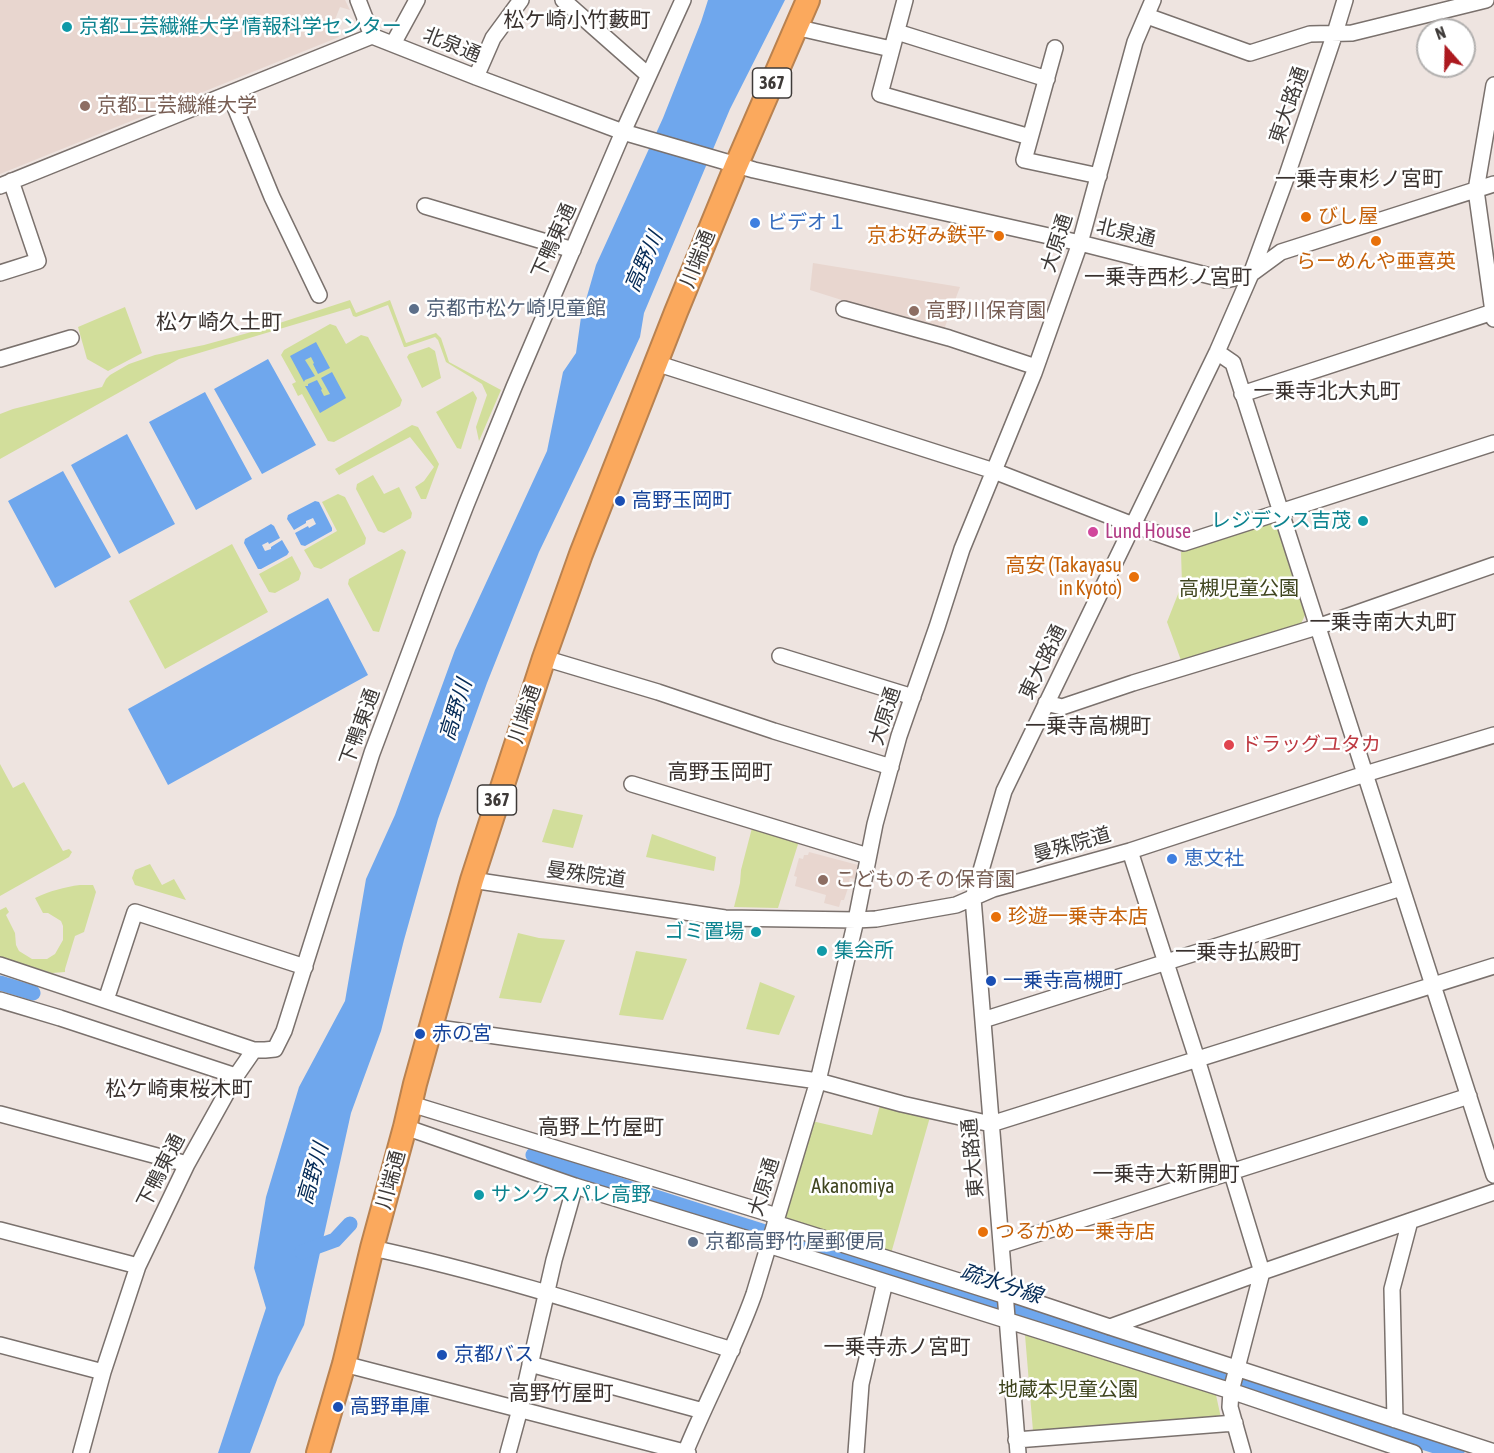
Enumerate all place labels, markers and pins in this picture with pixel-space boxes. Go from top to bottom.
place label: 京都工芸繊維大学 情報科学センター [79,15,402,39]
marker: 京都工芸繊維大学 情報科学センター [60,20,74,34]
place label: 京都工芸繊維大学 [97,94,257,118]
marker: 京都工芸繊維大学 [78,99,92,113]
place label: びし屋 [1318,205,1378,229]
marker: びし屋 [1299,210,1313,224]
place label: ビデオ１ [767,211,847,235]
marker: ビデオ１ [748,216,762,230]
place label: 京お好み鉄平 [867,224,987,248]
marker: 京お好み鉄平 [992,229,1006,243]
marker: らーめんや亜喜英 [1369,234,1383,248]
place label: らーめんや亜喜英 [1296,250,1456,274]
place label: 京都市松ケ崎児童館 [426,297,606,321]
place label: 高野川保育園 [926,299,1046,323]
marker: 京都市松ケ崎児童館 [407,302,421,316]
marker: 高野川保育園 [907,304,921,318]
place label: 高野玉岡町 [632,489,732,513]
marker: 高野玉岡町 [613,494,627,508]
place label: レジデンス吉茂 [1211,509,1351,533]
marker: レジデンス吉茂 [1356,514,1370,528]
place label: Lund House [1105,520,1191,544]
marker: Lund House [1086,525,1100,539]
place label: 高安 (Takayasu in Kyoto) [1006,554,1122,601]
marker: 高安 (Takayasu in Kyoto) [1127,570,1141,584]
place label: ドラッグユタカ [1241,733,1381,757]
marker: ドラッグユタカ [1222,738,1236,752]
place label: 恵文社 [1184,847,1244,871]
marker: 恵文社 [1165,852,1179,866]
place label: こどものその保育園 [835,868,1015,892]
marker: こどものその保育園 [816,873,830,887]
place label: 珍遊一乗寺本店 [1008,905,1148,929]
marker: 珍遊一乗寺本店 [989,910,1003,924]
place label: ゴミ置場 [664,920,744,944]
marker: ゴミ置場 [749,925,763,939]
place label: 集会所 [834,939,894,963]
marker: 集会所 [815,944,829,958]
place label: 一乗寺高槻町 [1003,969,1123,993]
marker: 一乗寺高槻町 [984,974,998,988]
place label: 赤の宮 [432,1022,492,1046]
marker: 赤の宮 [413,1027,427,1041]
place label: サンクスパレ高野 [491,1183,651,1207]
marker: サンクスパレ高野 [472,1188,486,1202]
place label: つるかめ一乗寺店 [995,1220,1155,1244]
marker: つるかめ一乗寺店 [976,1225,990,1239]
place label: 京都高野竹屋郵便局 [705,1230,885,1254]
marker: 京都高野竹屋郵便局 [686,1235,700,1249]
place label: 京都バス [454,1343,534,1367]
marker: 京都バス [435,1348,449,1362]
place label: 高野車庫 [350,1395,430,1419]
marker: 高野車庫 [331,1400,345,1414]

